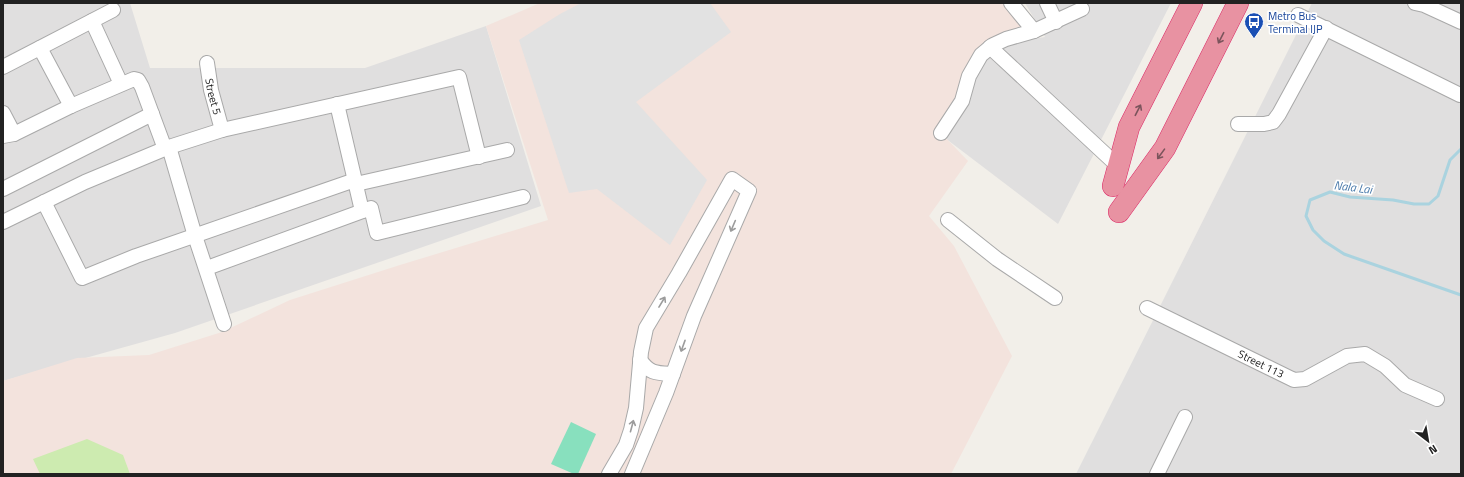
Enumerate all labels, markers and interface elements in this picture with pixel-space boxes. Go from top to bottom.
place label: Metro Bus Terminal IJP [1268,8,1323,37]
bus stop icon: Metro Bus Terminal IJP [1243,11,1265,39]
one-way arrow [1216,32,1224,44]
street label: Street 5 [201,77,225,116]
one-way arrow [1135,104,1142,116]
one-way arrow [1157,148,1166,159]
water label: Nala Lai [1333,175,1375,199]
one-way arrow [729,220,736,232]
one-way arrow [658,296,666,308]
one-way arrow [679,340,687,352]
street label: Street 113 [1235,346,1287,382]
one-way arrow [629,420,636,433]
north arrow [1408,421,1448,461]
text: N [1426,441,1441,458]

